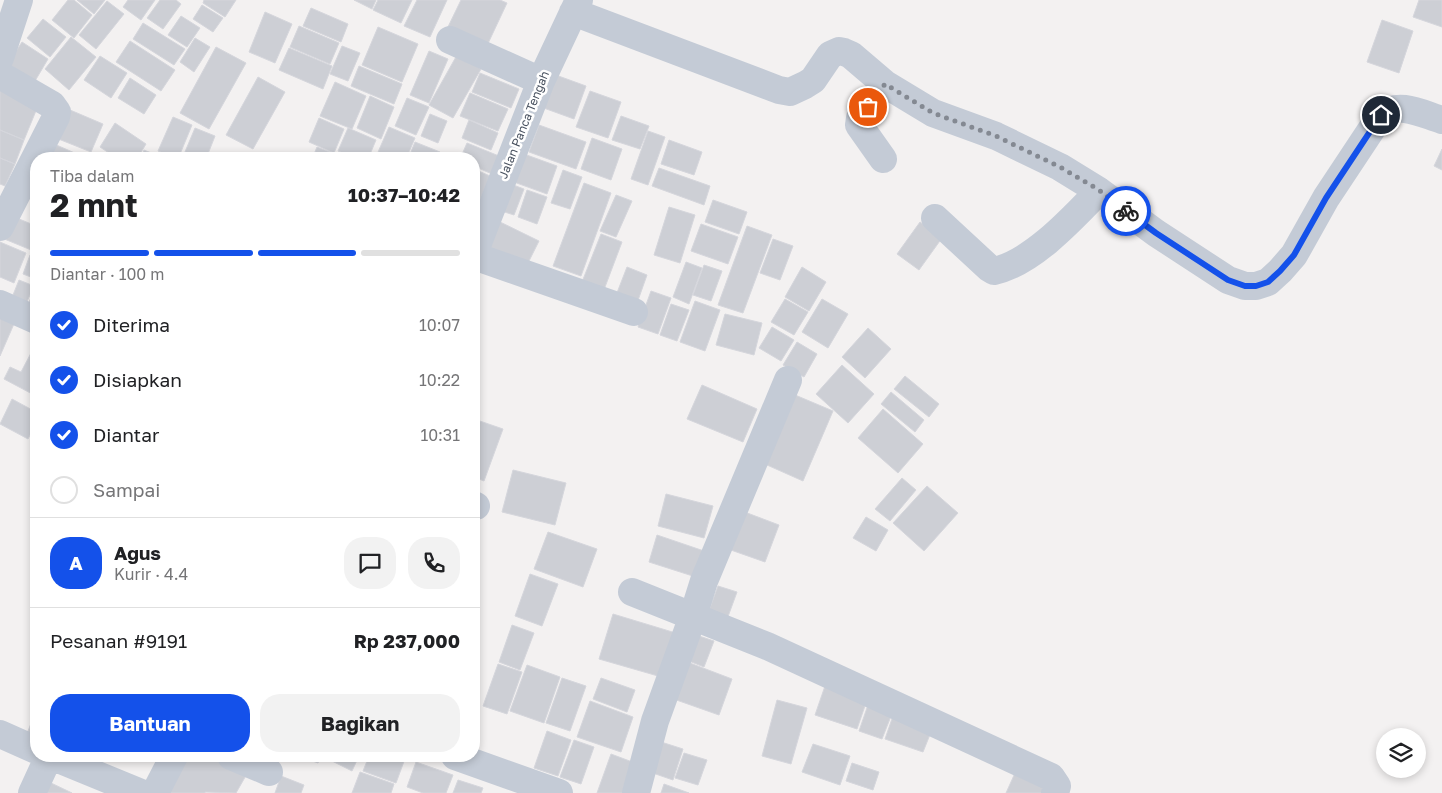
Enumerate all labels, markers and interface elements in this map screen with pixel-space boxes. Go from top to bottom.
street label: Jalan Panca Tengah [495,69,552,181]
pin [847,86,889,128]
icon: bag [854,93,882,121]
pin [1360,94,1402,136]
icon: home [1367,101,1395,129]
text: Tiba dalam [50,166,134,186]
text: 10:37–10:42 [348,183,460,206]
text: 2 mnt [50,186,138,224]
courier [1101,186,1151,236]
icon: bike [1112,197,1140,225]
text: Diantar · 100 m [50,264,164,284]
icon: check [50,311,78,339]
text: Diterima [93,313,170,336]
text: 10:07 [419,315,460,335]
icon: check [50,366,78,394]
text: Disiapkan [93,368,182,391]
text: 10:22 [419,370,460,390]
icon: check [50,421,78,449]
text: Diantar [93,423,159,446]
text: 10:31 [420,425,460,445]
text: Sampai [93,478,160,501]
button: chat [344,537,396,589]
button: phone [408,537,460,589]
text: Agus [114,541,161,564]
text: A [69,551,83,574]
text: Kurir · 4.4 [114,564,188,584]
text: Pesanan #9191 [50,629,187,652]
text: Rp 237,000 [354,629,460,652]
button: Bantuan [50,694,250,752]
button: Bagikan [260,694,460,752]
map controls [1376,728,1426,778]
button: layers [1376,728,1426,778]

